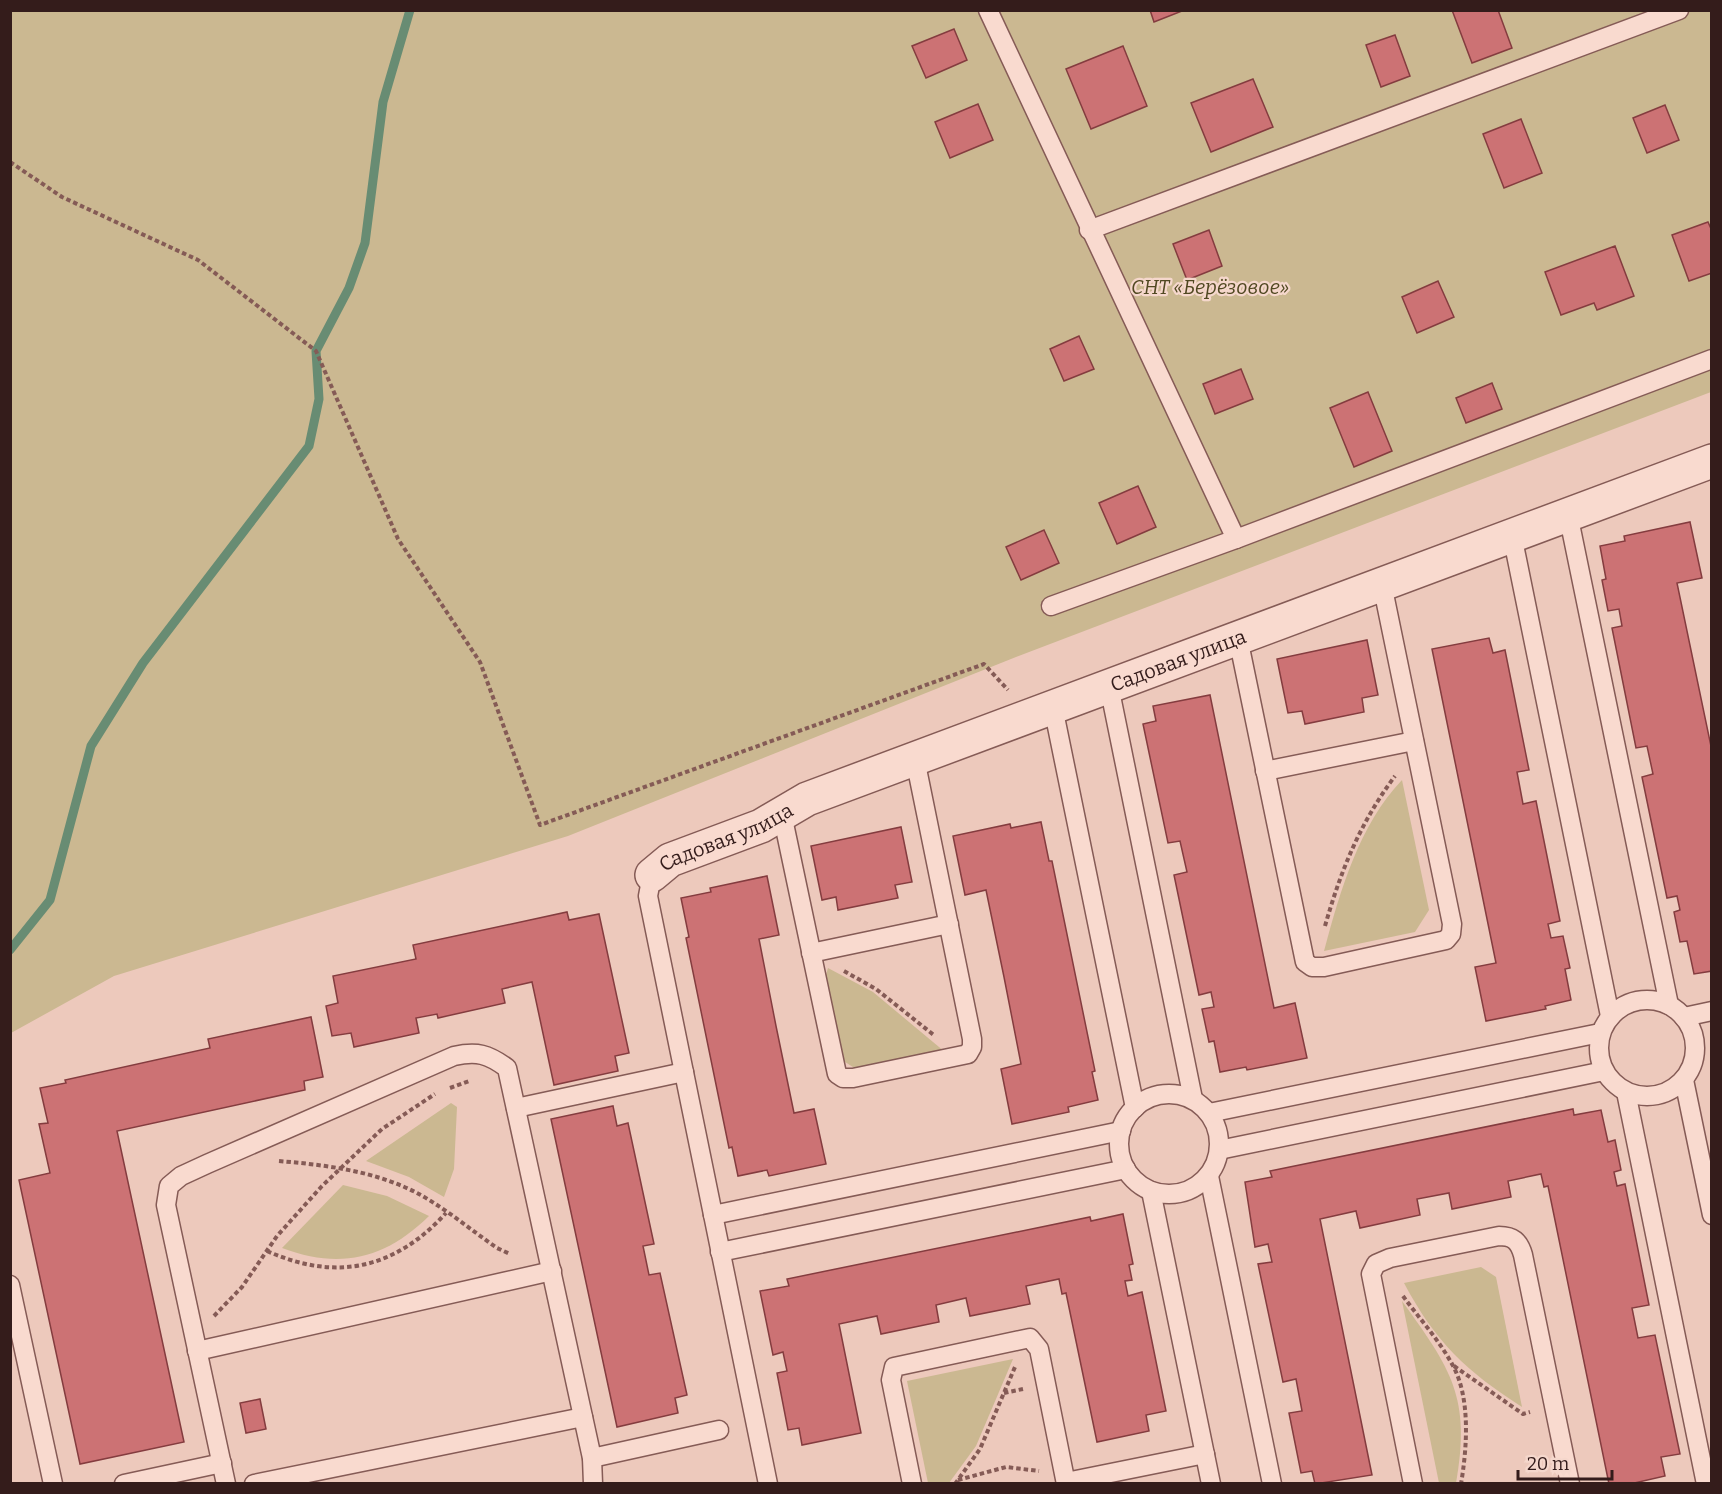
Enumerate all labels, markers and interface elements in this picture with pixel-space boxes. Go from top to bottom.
park label: СНТ «Берёзовое» [1131,275,1289,299]
street label: Садовая улица [1107,624,1249,697]
street label: Садовая улица [654,798,797,876]
scale bar [1518,1443,1612,1481]
text: 20 m [1527,1453,1569,1475]

